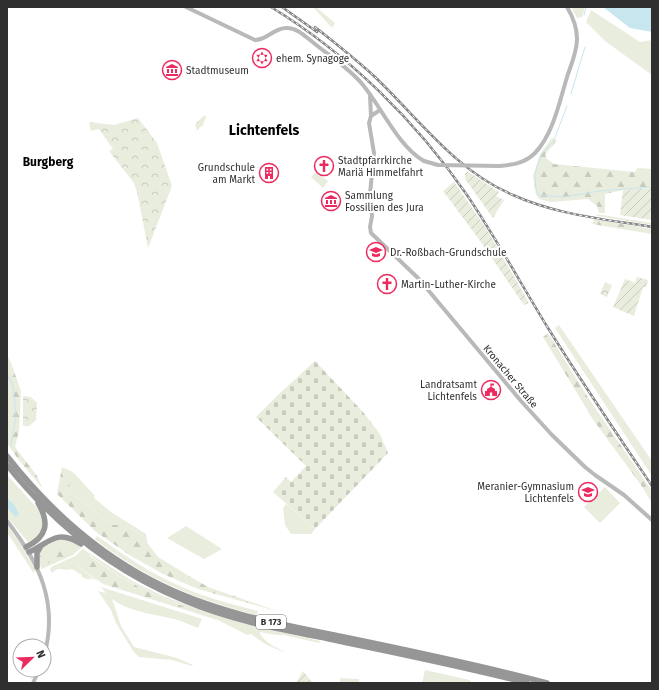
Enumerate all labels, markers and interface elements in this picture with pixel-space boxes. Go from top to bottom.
synagogue icon: ehem. Synagoge [251,47,273,69]
place label: ehem. Synagoge [276,53,349,65]
museum icon: Stadtmuseum [161,59,183,81]
place label: Stadtmuseum [186,65,249,77]
district label: Lichtenfels [229,122,299,139]
district label: Burgberg [23,155,74,169]
church icon: Stadtpfarrkirche Mariä Himmelfahrt [313,155,335,177]
place label: Stadtpfarrkirche Mariä Himmelfahrt [338,155,423,179]
place label: Grundschule am Markt [198,162,255,186]
building icon: Grundschule am Markt [258,162,280,184]
museum icon: Sammlung Fossilien des Jura [320,190,342,212]
place label: Sammlung Fossilien des Jura [345,190,424,214]
school or university icon: Dr.-Roßbach-Grundschule [365,241,387,263]
place label: Dr.-Roßbach-Grundschule [390,247,506,259]
church icon: Martin-Luther-Kirche [376,273,398,295]
place label: Martin-Luther-Kirche [401,279,496,291]
street label: Kronacher Straße [480,343,540,411]
place label: Landratsamt Lichtenfels [420,379,477,403]
public building icon: Landratsamt Lichtenfels [480,379,502,401]
place label: Meranier-Gymnasium Lichtenfels [477,481,574,505]
school or university icon: Meranier-Gymnasium Lichtenfels [577,481,599,503]
road number: B 173 [256,615,286,629]
north arrow [12,638,52,678]
text: N [33,648,48,660]

